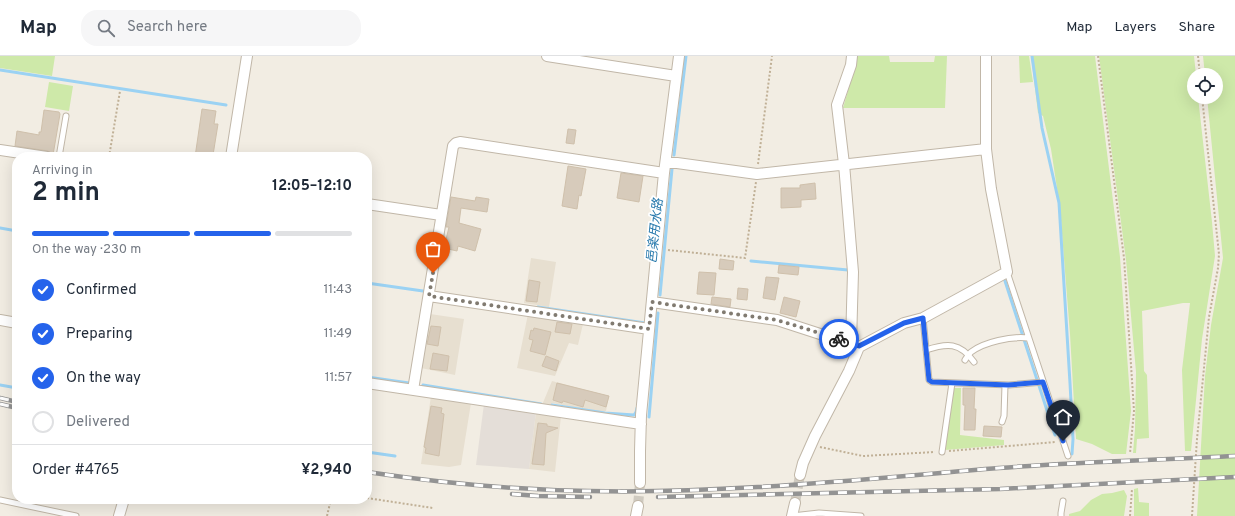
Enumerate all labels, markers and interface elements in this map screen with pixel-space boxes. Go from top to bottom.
search box [81,10,361,46]
text: Map [20,16,57,40]
icon: search [95,17,117,39]
text: Search here [127,18,207,37]
text: Map [1066,19,1092,36]
text: Layers [1114,19,1156,36]
text: Share [1178,19,1215,36]
map controls [1187,68,1223,104]
button: locate [1187,68,1223,104]
text: Arriving in [32,163,93,179]
text: 2 min [32,177,100,210]
text: 12:05–12:10 [272,177,352,196]
water label: 邑楽用水路 [645,197,667,264]
pin [416,232,450,273]
icon: bag [422,238,444,260]
text: On the way · 230 m [32,242,141,258]
icon: check [32,279,54,301]
text: Confirmed [66,281,137,300]
text: 11:43 [323,282,352,298]
courier [819,319,859,359]
icon: check [32,323,54,345]
text: Preparing [66,325,133,344]
text: 11:49 [324,326,352,342]
icon: bike [828,328,850,350]
icon: check [32,367,54,389]
text: On the way [66,369,141,388]
text: 11:57 [325,370,352,386]
pin [1046,400,1080,441]
icon: home [1052,406,1074,428]
text: Delivered [66,413,130,432]
text: Order #4765 [32,461,119,480]
text: ¥2,940 [301,461,352,480]

